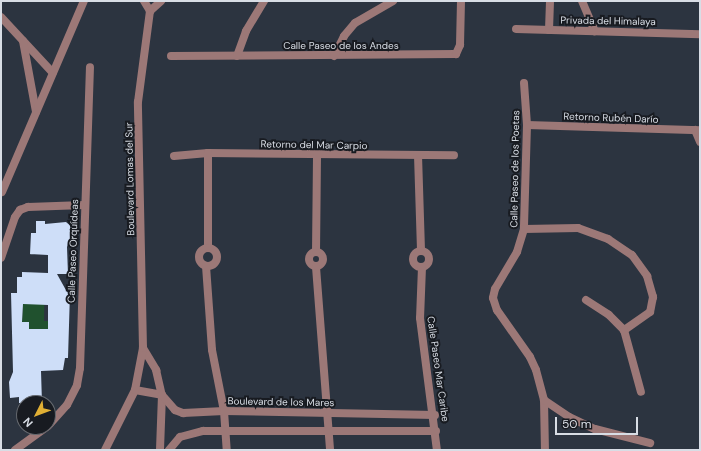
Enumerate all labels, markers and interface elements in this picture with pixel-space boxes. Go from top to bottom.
street label: Privada del Himalaya [560,14,656,28]
street label: Calle Paseo de los Andes [283,40,399,52]
street label: Calle Paseo de los Poetas [508,110,522,228]
street label: Retorno Rubén Darío [563,110,659,126]
street label: Boulevard Lomas del Sur [123,122,137,236]
street label: Retorno del Mar Carpio [260,138,368,152]
street label: Calle Paseo Orquídeas [65,199,81,303]
street label: Calle Paseo Mar Caribe [425,315,451,423]
north arrow [16,395,56,435]
street label: Boulevard de los Mares [227,395,335,409]
scale bar [557,409,640,435]
text: N [20,415,36,430]
text: 50 m [562,416,591,432]

